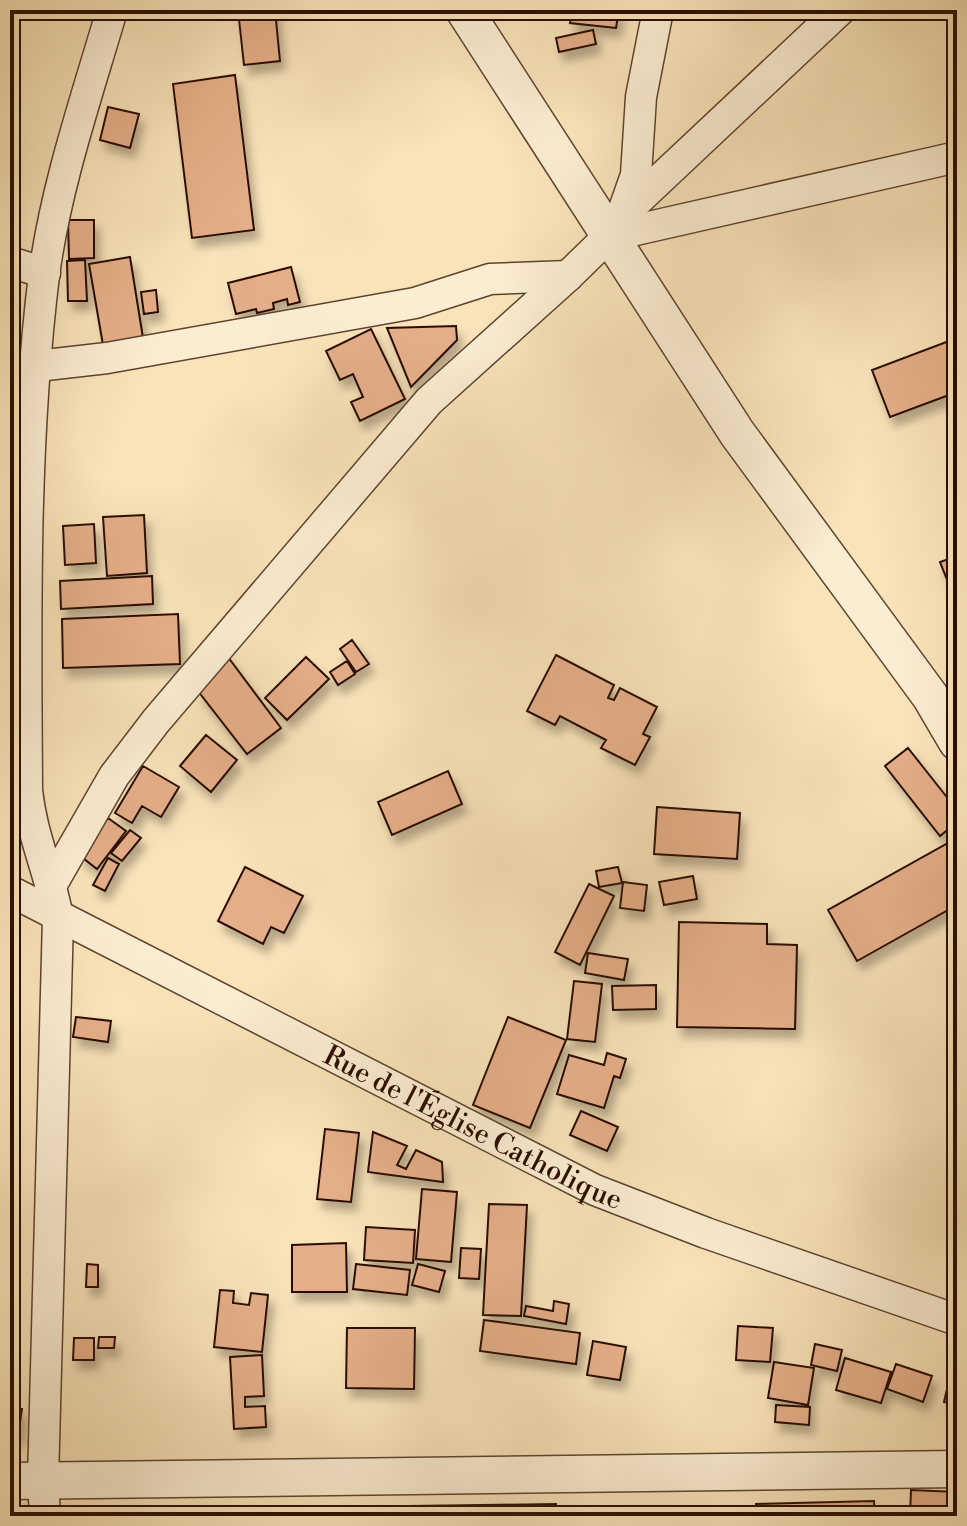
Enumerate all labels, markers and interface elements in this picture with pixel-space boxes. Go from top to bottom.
street label: Rue de l'Église Catholique [317,1038,627,1218]

